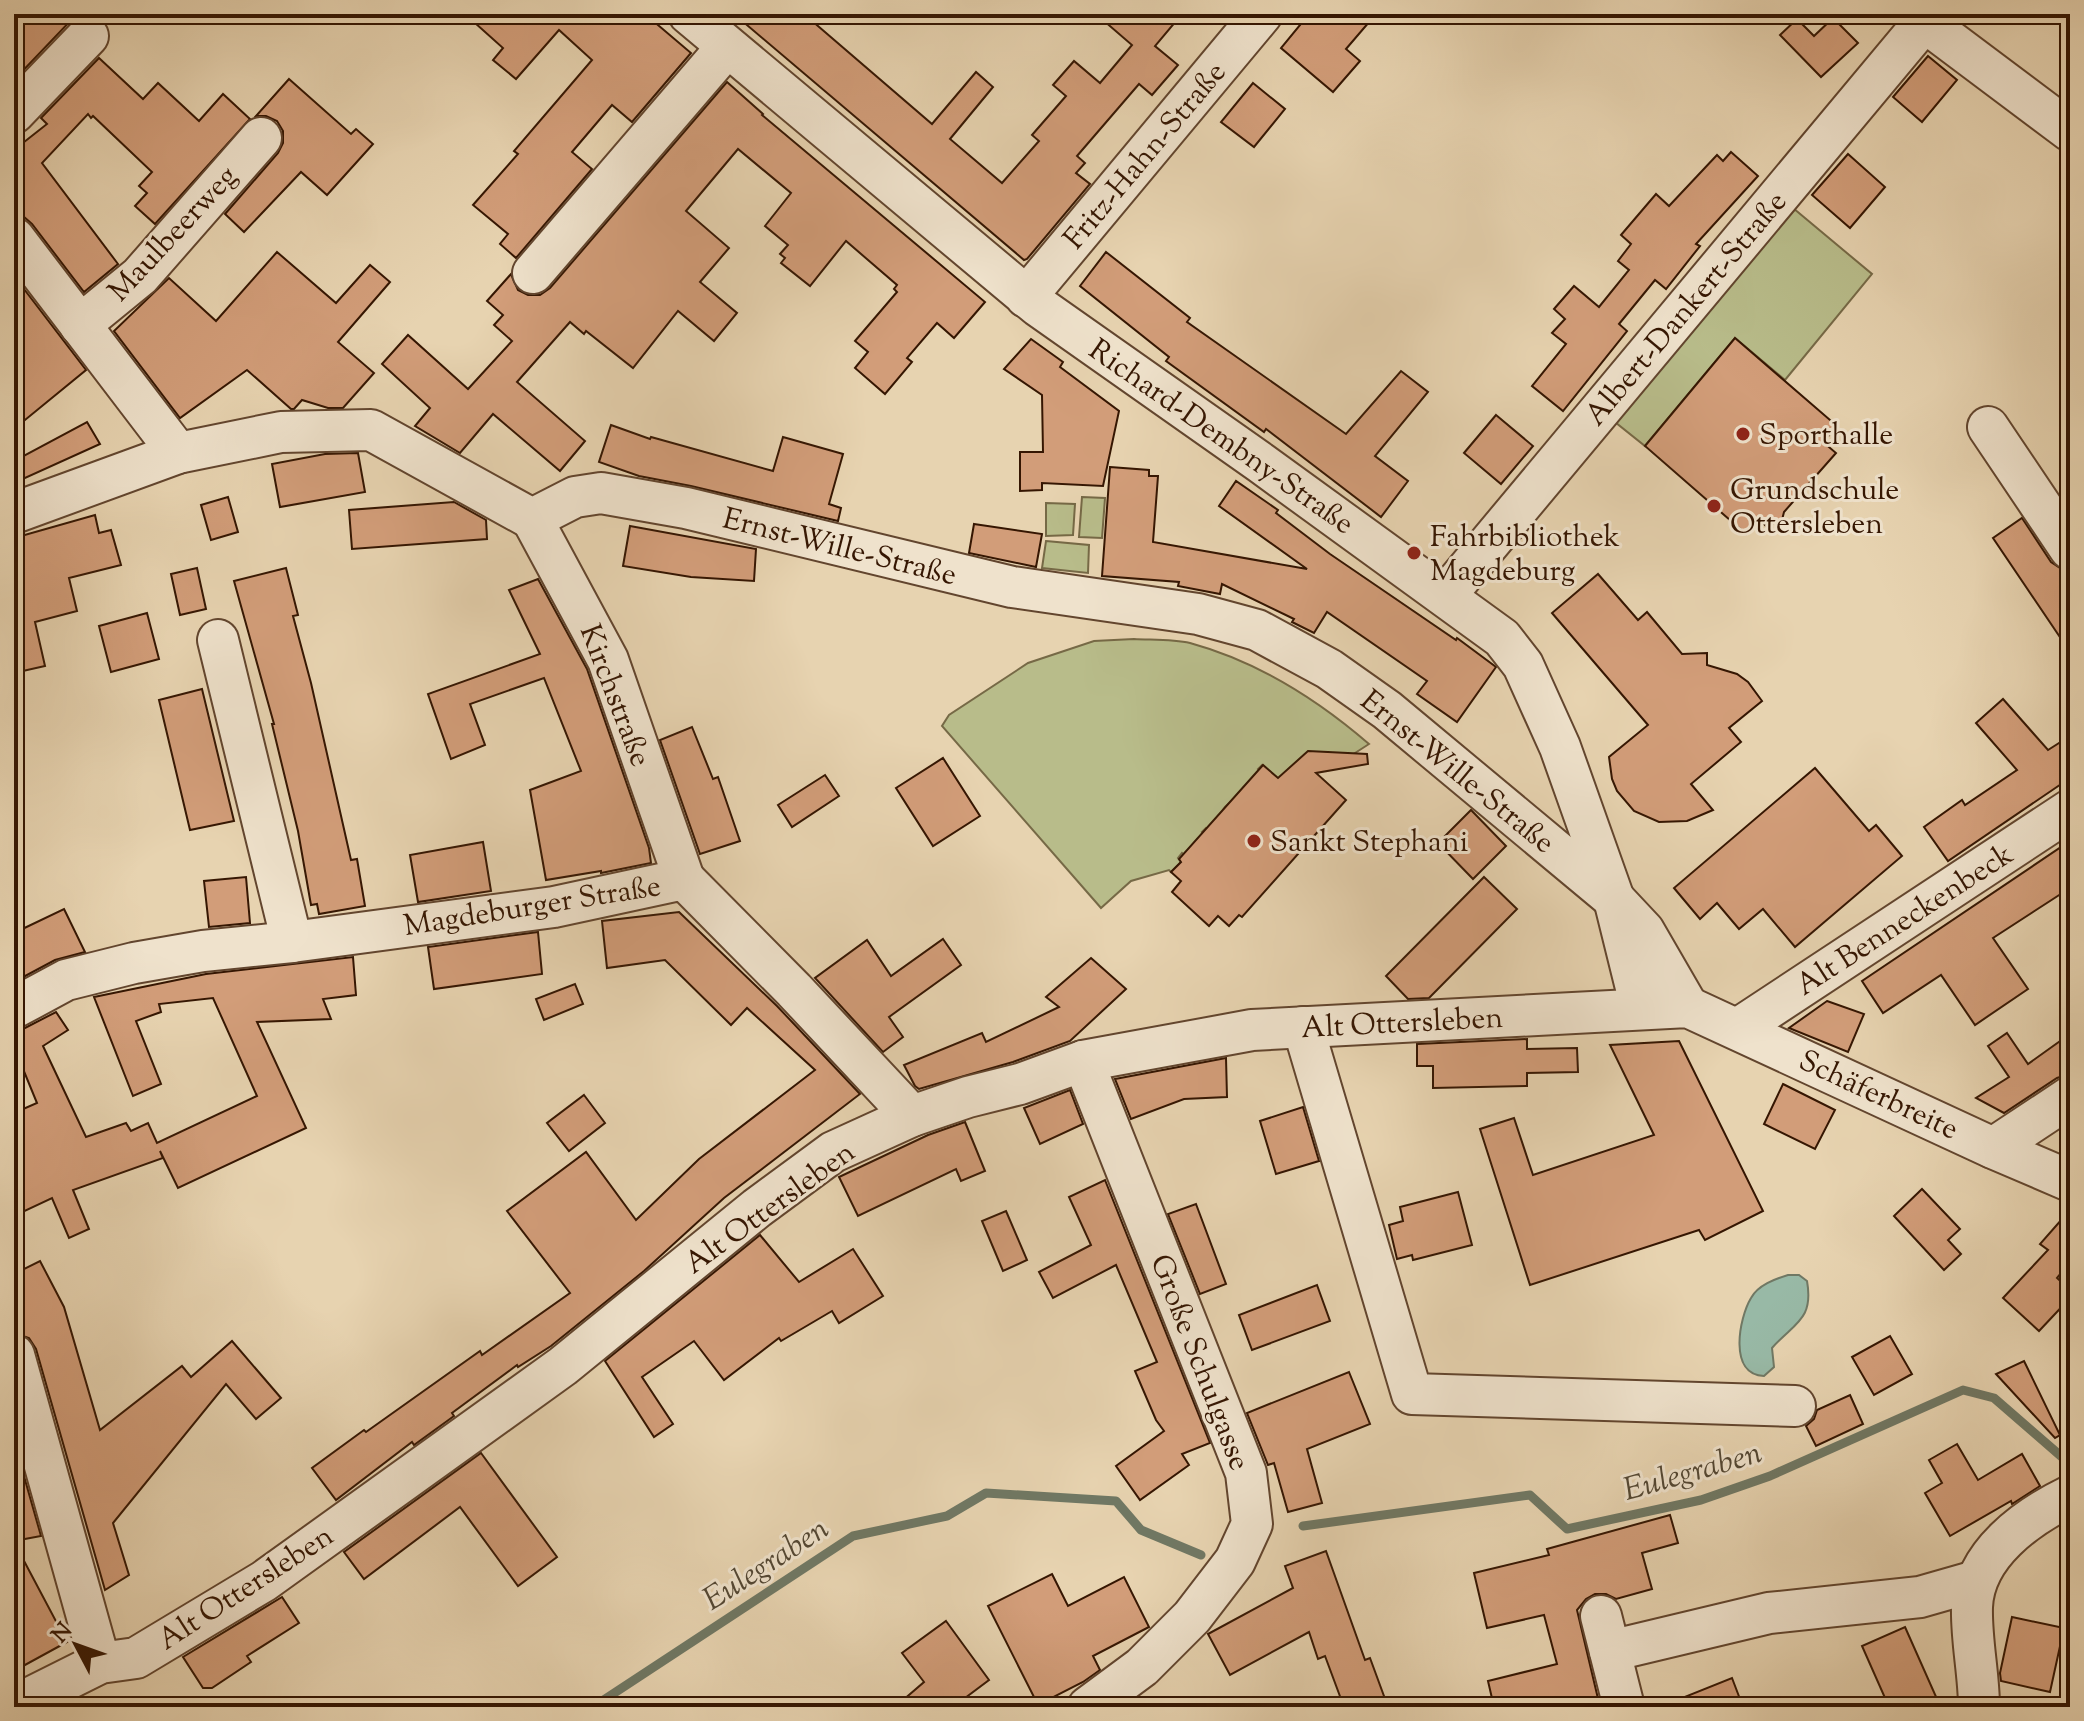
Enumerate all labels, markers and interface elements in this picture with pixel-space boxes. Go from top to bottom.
street label: Fritz-Hahn-Straße [1054,53,1237,260]
street label: Maulbeerweg [99,157,248,313]
street label: Albert-Dankert-Straße [1576,183,1798,436]
street label: Richard-Dembny-Straße [1079,330,1362,546]
place label: Sporthalle [1759,415,1893,458]
marker: Sporthalle [1734,425,1752,443]
place label: Grundschule Ottersleben [1730,470,1899,547]
marker: Grundschule Ottersleben [1705,497,1723,515]
street label: Ernst-Wille-Straße [718,499,961,598]
place label: Fahrbibliothek Magdeburg [1430,517,1620,594]
marker: Fahrbibliothek Magdeburg [1405,544,1423,562]
street label: Kirchstraße [567,619,660,773]
street label: Ernst-Wille-Straße [1350,681,1563,865]
place label: Sankt Stephani [1270,822,1468,865]
marker: Sankt Stephani [1245,832,1263,850]
street label: Alt Benneckenbeck [1788,834,2023,1008]
street label: Magdeburger Straße [401,866,664,949]
street label: Alt Ottersleben [1300,998,1504,1051]
street label: Schäferbreite [1791,1041,1965,1152]
street label: Alt Ottersleben [676,1132,865,1286]
street label: Große Schulgasse [1138,1249,1260,1477]
water label: Eulegraben [1618,1431,1768,1515]
water label: Eulegraben [694,1507,839,1624]
street label: Alt Ottersleben [150,1516,343,1662]
north arrow [36,1605,116,1685]
text: N [45,1616,81,1651]

